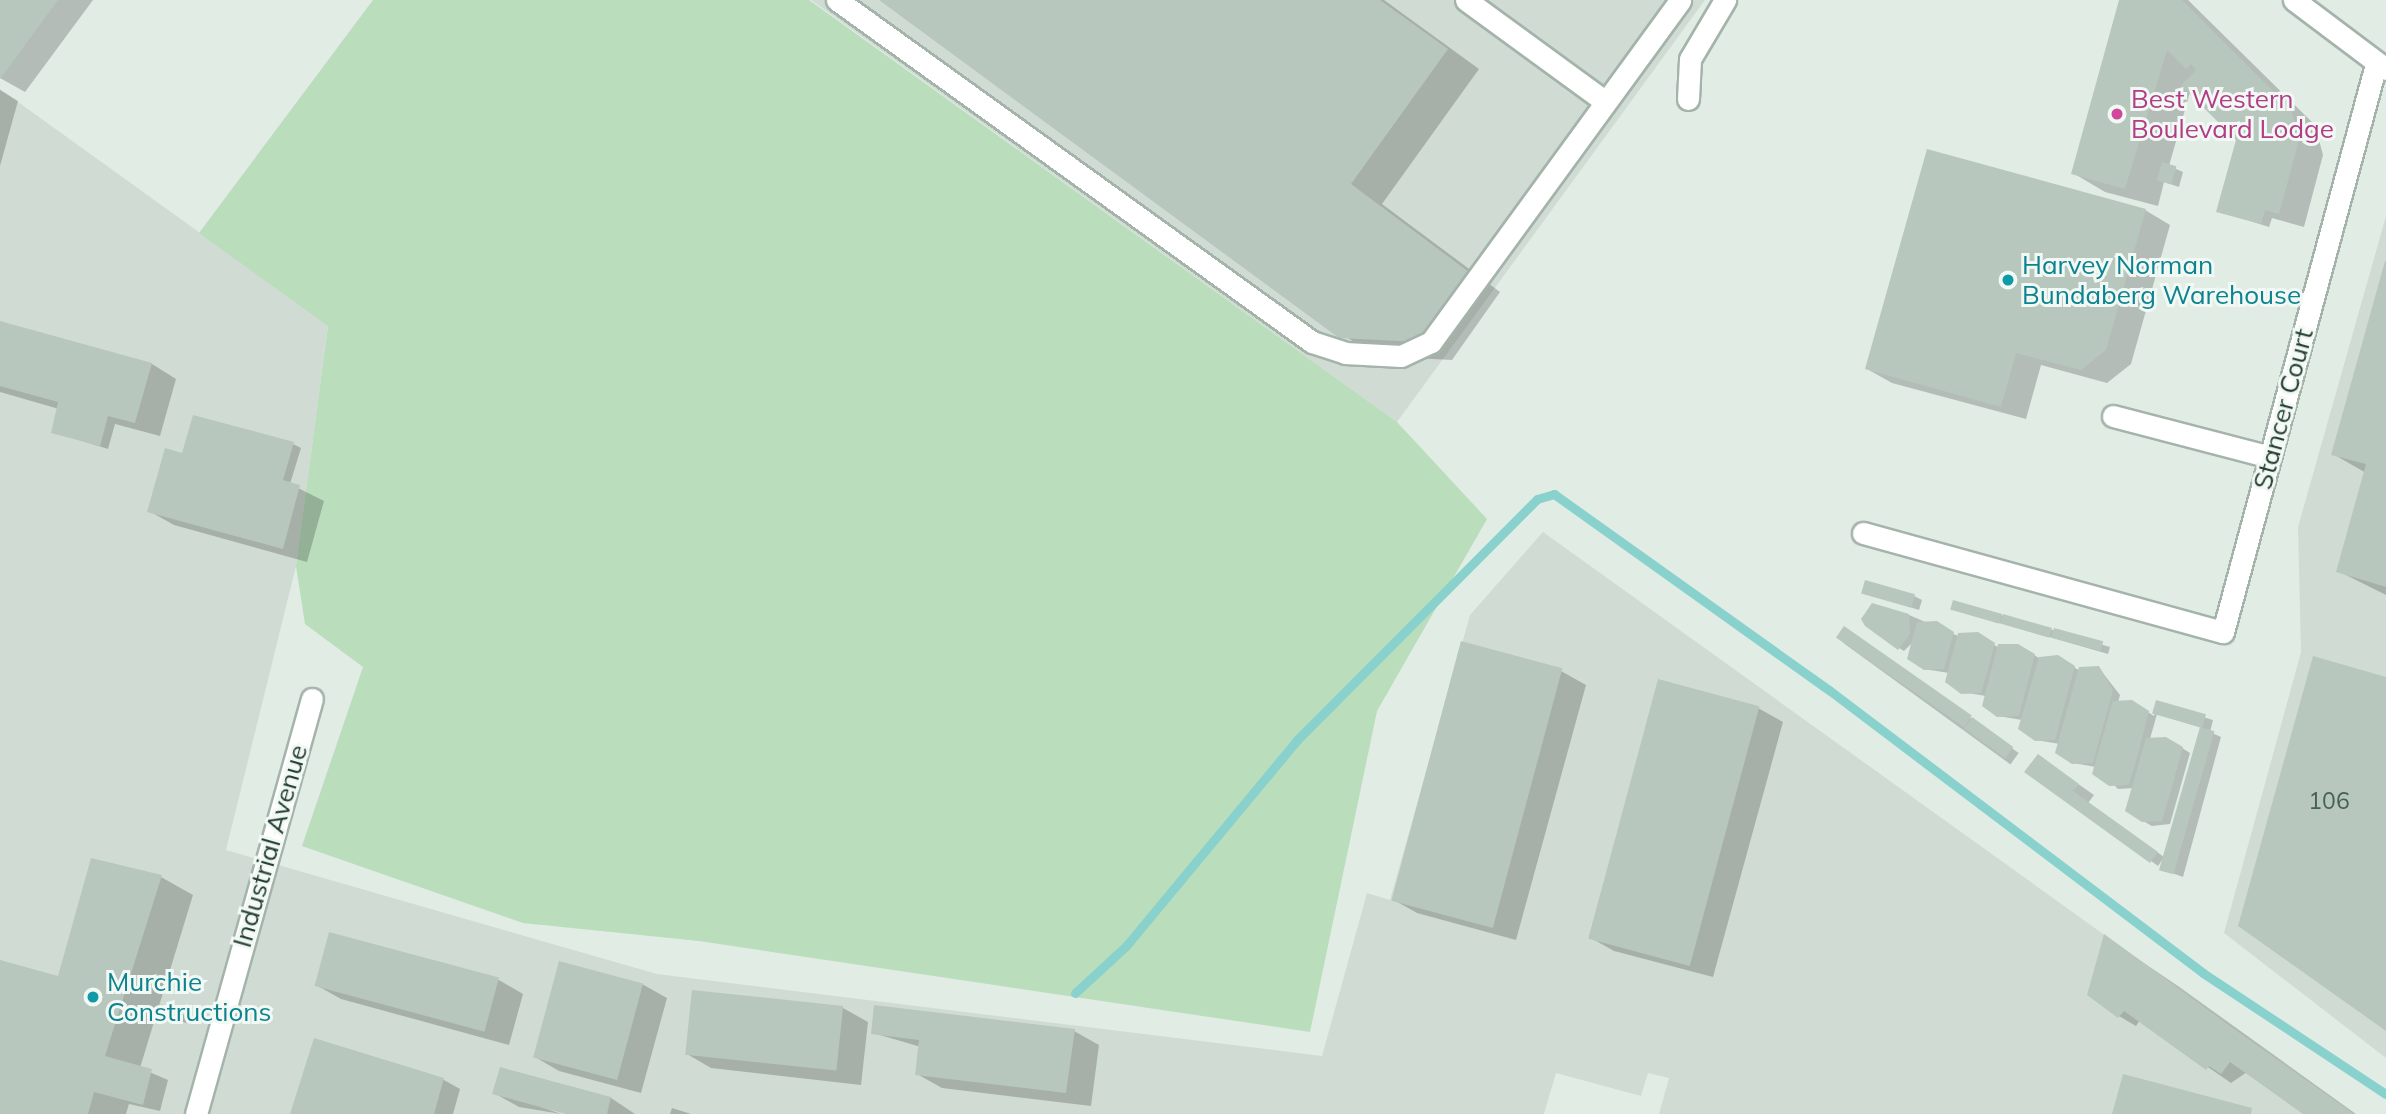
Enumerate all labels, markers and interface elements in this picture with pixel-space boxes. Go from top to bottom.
place label: Best Western Boulevard Lodge [2131,83,2334,144]
marker: Best Western Boulevard Lodge [2109,106,2125,122]
place label: Harvey Norman Bundaberg Warehouse [2022,249,2301,310]
marker: Harvey Norman Bundaberg Warehouse [2000,272,2016,288]
street label: Stancer Court [2247,325,2319,493]
street label: Industrial Avenue [226,741,314,951]
house number: 106 [2308,787,2350,815]
place label: Murchie Constructions [107,966,271,1028]
marker: Murchie Constructions [85,989,101,1005]

